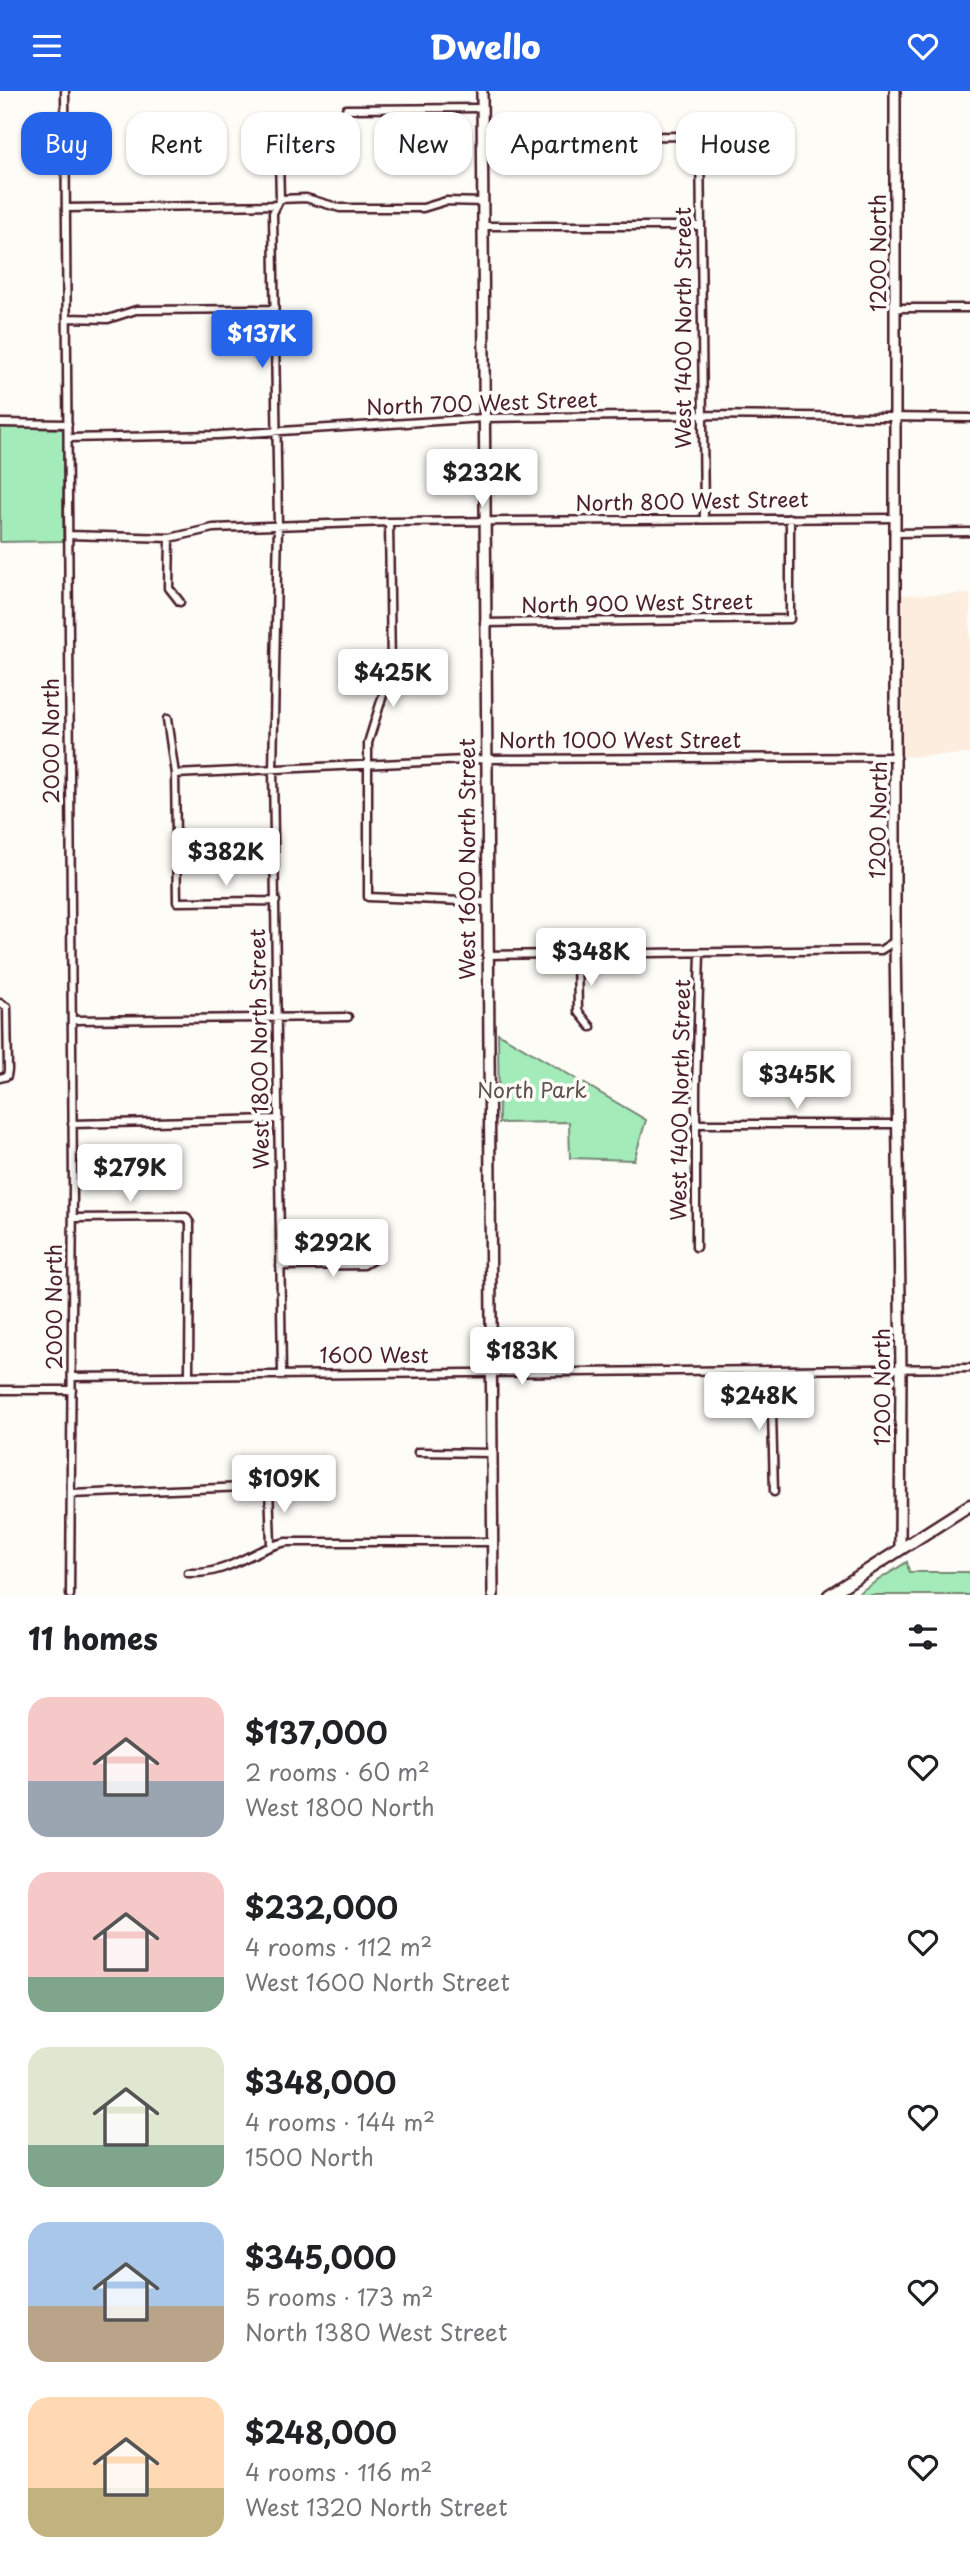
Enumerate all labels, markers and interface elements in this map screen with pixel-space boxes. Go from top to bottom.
text: Dwello [430,22,540,70]
icon: menu [28,27,66,65]
icon: heart [904,27,942,65]
chip: Buy [21,112,112,175]
chip: Rent [126,112,227,175]
chip: Filters [241,112,360,175]
chip: New [374,112,472,175]
chip: Apartment [486,112,662,175]
chip: House [676,112,795,175]
street label: 1200 North [861,194,893,312]
street label: West 1400 North Street [666,207,698,449]
pin: $137K [213,310,311,370]
text: $137K [227,315,297,350]
street label: North 700 West Street [366,382,598,422]
pin: $232K [433,449,531,509]
text: $232K [443,454,521,489]
street label: North 800 West Street [575,482,809,518]
street label: North 900 West Street [521,584,753,620]
pin: $425K [344,649,442,709]
text: $425K [354,654,432,689]
street label: 2000 North [34,678,66,804]
street label: North 1000 West Street [499,723,741,755]
street label: West 1600 North Street [450,738,482,980]
street label: 1200 North [860,761,894,879]
pin: $382K [177,829,275,888]
text: $382K [188,833,264,868]
street label: West 1800 North Street [240,928,276,1170]
pin: $348K [542,929,640,988]
text: $348K [552,933,630,968]
street label: West 1400 North Street [661,979,697,1221]
pin: $345K [748,1051,846,1111]
text: $345K [759,1056,835,1091]
park label: North Park [477,1073,587,1105]
pin: $279K [81,1145,179,1204]
text: $279K [93,1149,167,1184]
pin: $292K [284,1219,382,1279]
text: $292K [294,1224,372,1259]
street label: 2000 North [37,1244,69,1370]
pin: $183K [473,1327,571,1387]
street label: 1200 North [865,1328,897,1446]
text: $183K [486,1332,558,1367]
street label: 1600 West [319,1338,429,1370]
pin: $248K [710,1373,808,1432]
text: $248K [720,1377,798,1412]
pin: $109K [235,1455,333,1515]
text: $109K [248,1460,320,1495]
text: 11 homes [28,1615,158,1660]
icon: filters [904,1618,942,1656]
text: $137,000 [245,1709,388,1754]
icon: home [84,1725,168,1809]
icon: heart [904,1748,942,1786]
text: 2 rooms · 60 m² [245,1754,430,1789]
text: West 1800 North [245,1789,435,1824]
text: $232,000 [245,1884,398,1929]
icon: home [84,1900,168,1984]
icon: heart [904,1923,942,1961]
text: 4 rooms · 112 m² [245,1929,432,1964]
text: West 1600 North Street [245,1964,510,1999]
text: $348,000 [245,2059,396,2104]
icon: home [84,2075,168,2159]
icon: heart [904,2098,942,2136]
text: 4 rooms · 144 m² [245,2104,435,2139]
text: 1500 North [245,2139,374,2174]
text: $345,000 [245,2234,396,2279]
icon: home [84,2250,168,2334]
icon: heart [904,2273,942,2311]
text: 5 rooms · 173 m² [245,2279,433,2314]
text: North 1380 West Street [245,2314,507,2349]
text: $248,000 [245,2409,397,2454]
icon: home [84,2425,168,2509]
icon: heart [904,2448,942,2486]
text: 4 rooms · 116 m² [245,2454,432,2489]
text: West 1320 North Street [245,2489,508,2524]

